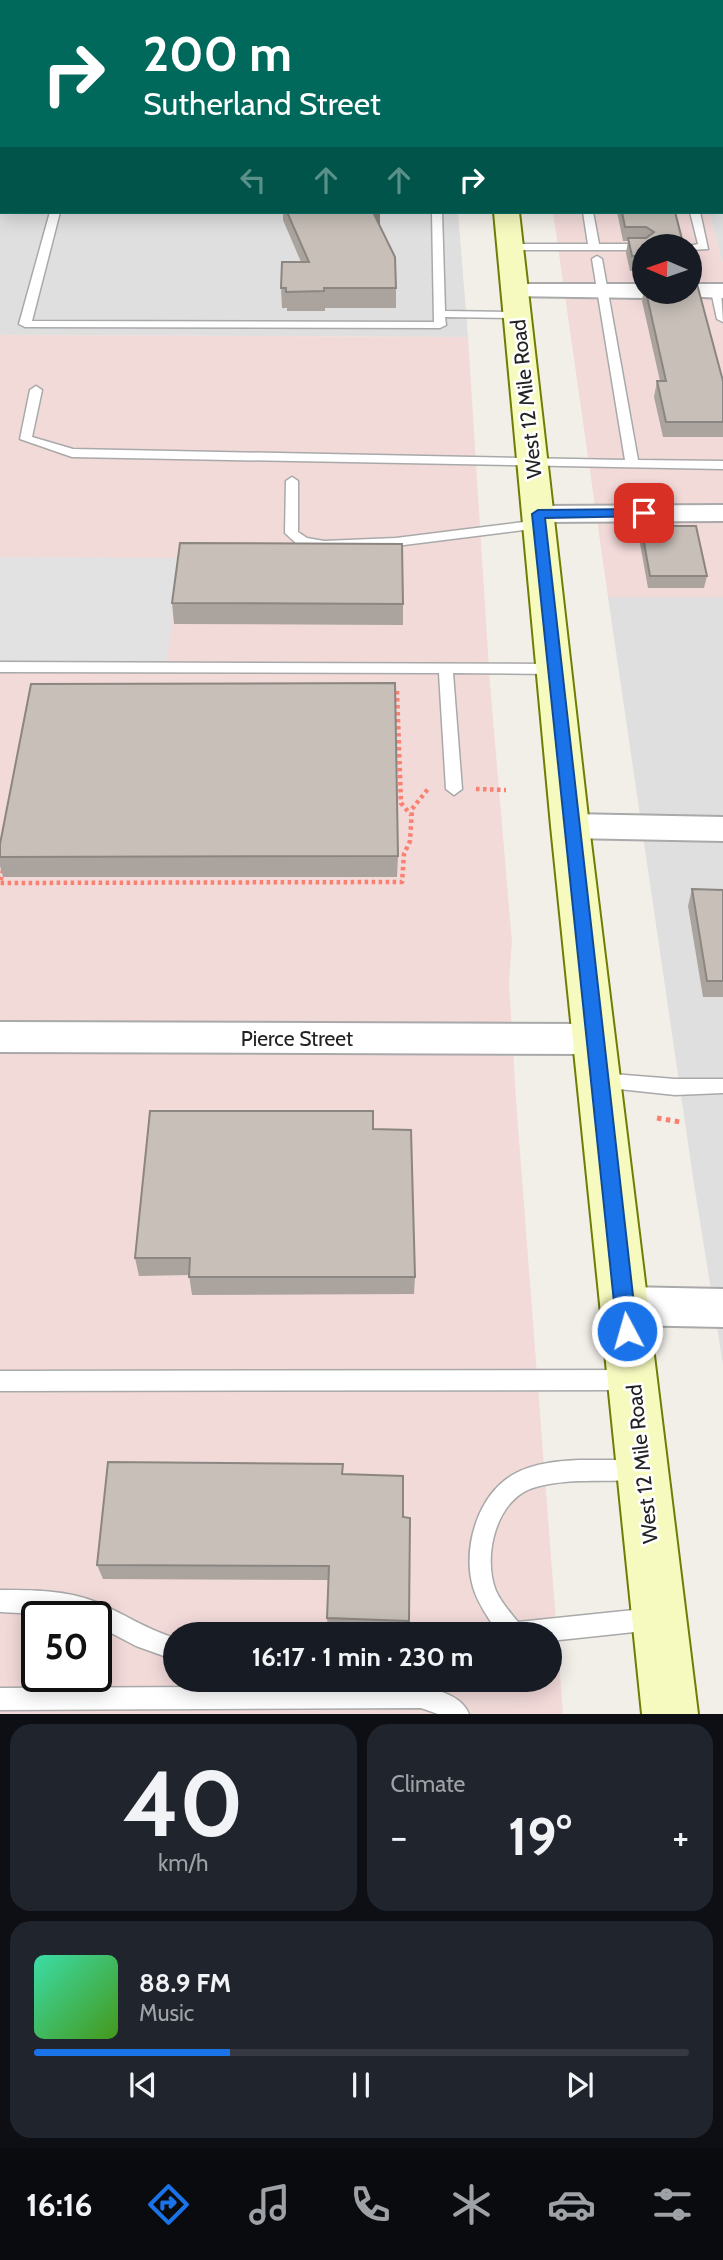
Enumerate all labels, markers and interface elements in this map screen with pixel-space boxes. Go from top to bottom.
text: 200 m [143,24,292,83]
icon: right [28,28,119,119]
text: Sutherland Street [143,84,381,123]
icon: left [234,161,272,199]
icon: ahead [307,161,345,199]
icon: ahead [380,161,418,199]
icon: right [453,161,491,199]
north arrow [632,234,702,304]
map controls [632,234,702,304]
street label: West 12 Mile Road [505,318,547,480]
pin [614,483,674,543]
icon: arrive [625,494,663,532]
street label: Pierce Street [241,1026,353,1051]
position arrow [590,1294,664,1368]
street label: West 12 Mile Road [621,1383,663,1545]
speed limit sign: 50 [21,1601,112,1692]
text: 16:17 · 1 min · 230 m [252,1641,473,1673]
text: 40 [123,1748,244,1859]
text: Climate [391,1770,465,1798]
text: 19° [508,1805,571,1868]
text: − [391,1813,407,1860]
text: + [672,1813,689,1860]
text: km/h [158,1849,208,1877]
text: 88.9 FM [139,1967,231,1999]
text: Music [139,1999,194,2027]
icon: previous [124,2066,162,2104]
icon: pause [342,2066,380,2104]
icon: next [561,2066,599,2104]
icon: directions [144,2180,193,2229]
icon: music [245,2180,294,2229]
icon: phone [346,2180,395,2229]
icon: climate [447,2180,496,2229]
icon: car [547,2180,596,2229]
icon: filters [648,2180,697,2229]
text: 16:16 [26,2185,93,2224]

